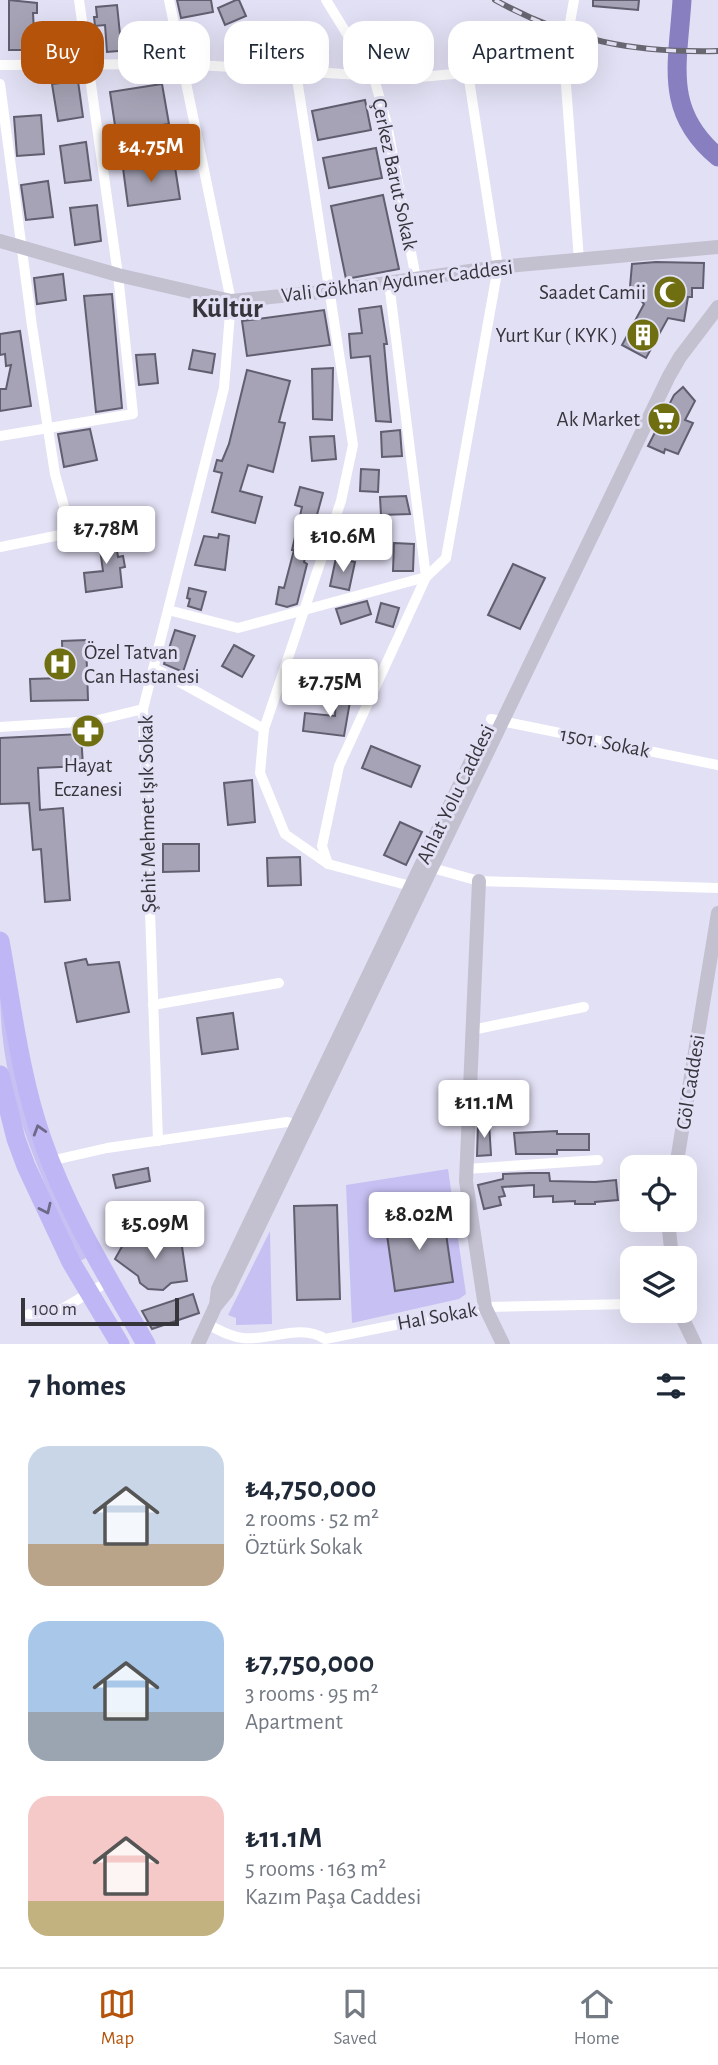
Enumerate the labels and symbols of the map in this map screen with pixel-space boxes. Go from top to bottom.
street label: Çerkez Barut Sokak [368,96,421,252]
pin: ₺4.75M [94,124,208,184]
street label: Vali Gökhan Aydıner Caddesi [280,257,514,306]
mosque icon: Saadet Camii [651,273,689,311]
place label: Saadet Camii [539,282,646,303]
district label: Kültür [191,295,263,323]
building icon: Yurt Kur ( KYK ) [624,316,662,354]
place label: Yurt Kur ( KYK ) [495,325,618,346]
supermarket icon: Ak Market [645,400,683,438]
place label: Ak Market [557,409,640,430]
pin: ₺7.78M [49,506,163,566]
pin: ₺10.6M [286,514,400,574]
place label: Özel Tatvan Can Hastanesi [84,641,200,687]
hospital icon: Özel Tatvan Can Hastanesi [41,645,79,683]
pin: ₺7.75M [273,660,387,719]
pharmacy icon: Hayat Eczanesi [69,712,107,750]
street label: Şehit Mehmet Işık Sokak [135,714,160,913]
street label: Ahlat Yolu Caddesi [413,721,498,867]
street label: 1501. Sokak [558,724,652,762]
place label: Hayat Eczanesi [53,755,123,800]
street label: Göl Caddesi [673,1033,708,1131]
pin: ₺11.1M [427,1080,541,1140]
one-way arrow [33,1124,48,1136]
pin: ₺8.02M [362,1192,476,1252]
one-way arrow [38,1202,52,1214]
pin: ₺5.09M [98,1202,212,1261]
scale bar [21,1295,178,1327]
street label: Hal Sokak [396,1299,479,1334]

